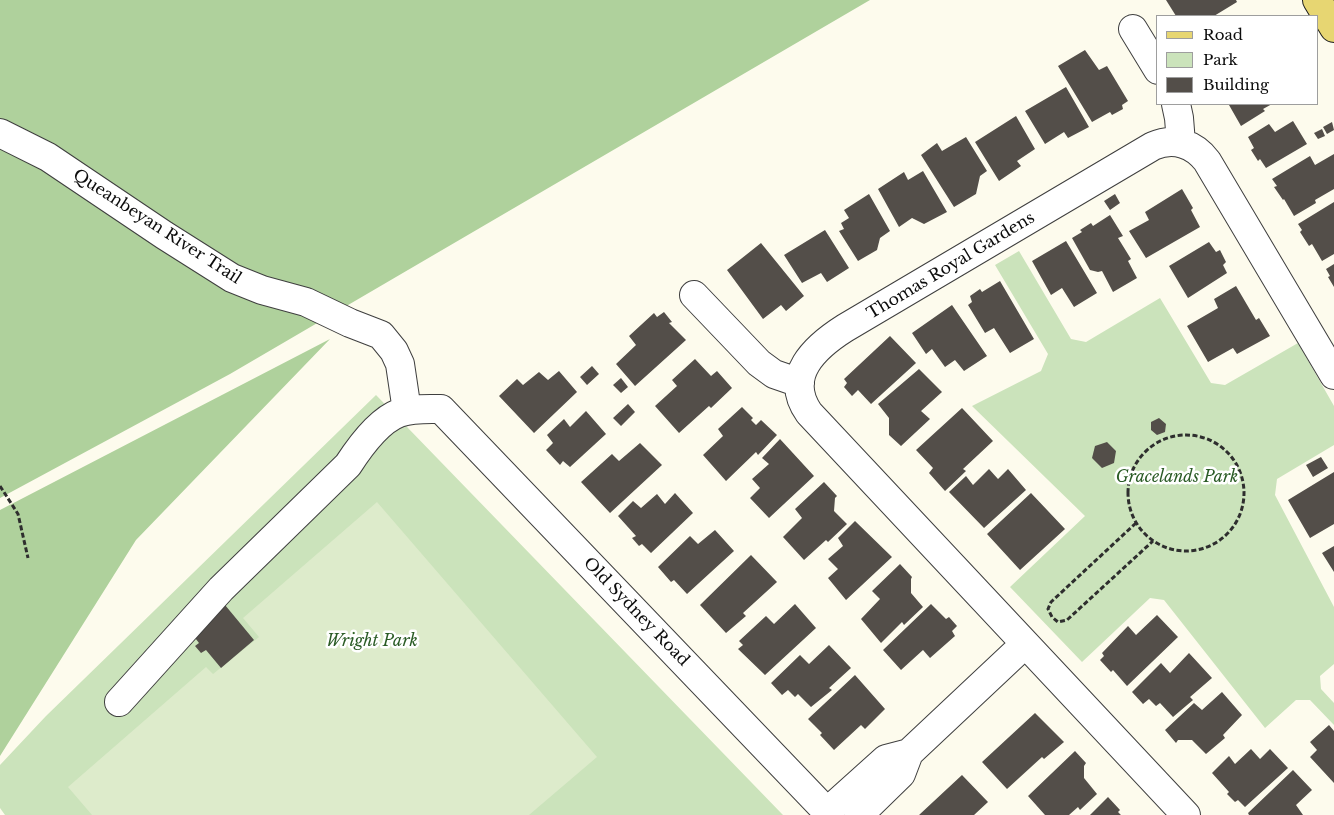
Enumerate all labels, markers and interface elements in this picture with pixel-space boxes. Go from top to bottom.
legend [1156,15,1319,105]
text: Road [1203,25,1243,44]
text: Park [1203,50,1238,69]
text: Building [1203,75,1269,94]
street label: Queanbeyan River Trail [69,165,245,289]
street label: Thomas Royal Gardens [864,208,1038,324]
park label: Gracelands Park [1116,467,1238,487]
street label: Old Sydney Road [579,554,693,670]
park label: Wright Park [326,631,418,651]

